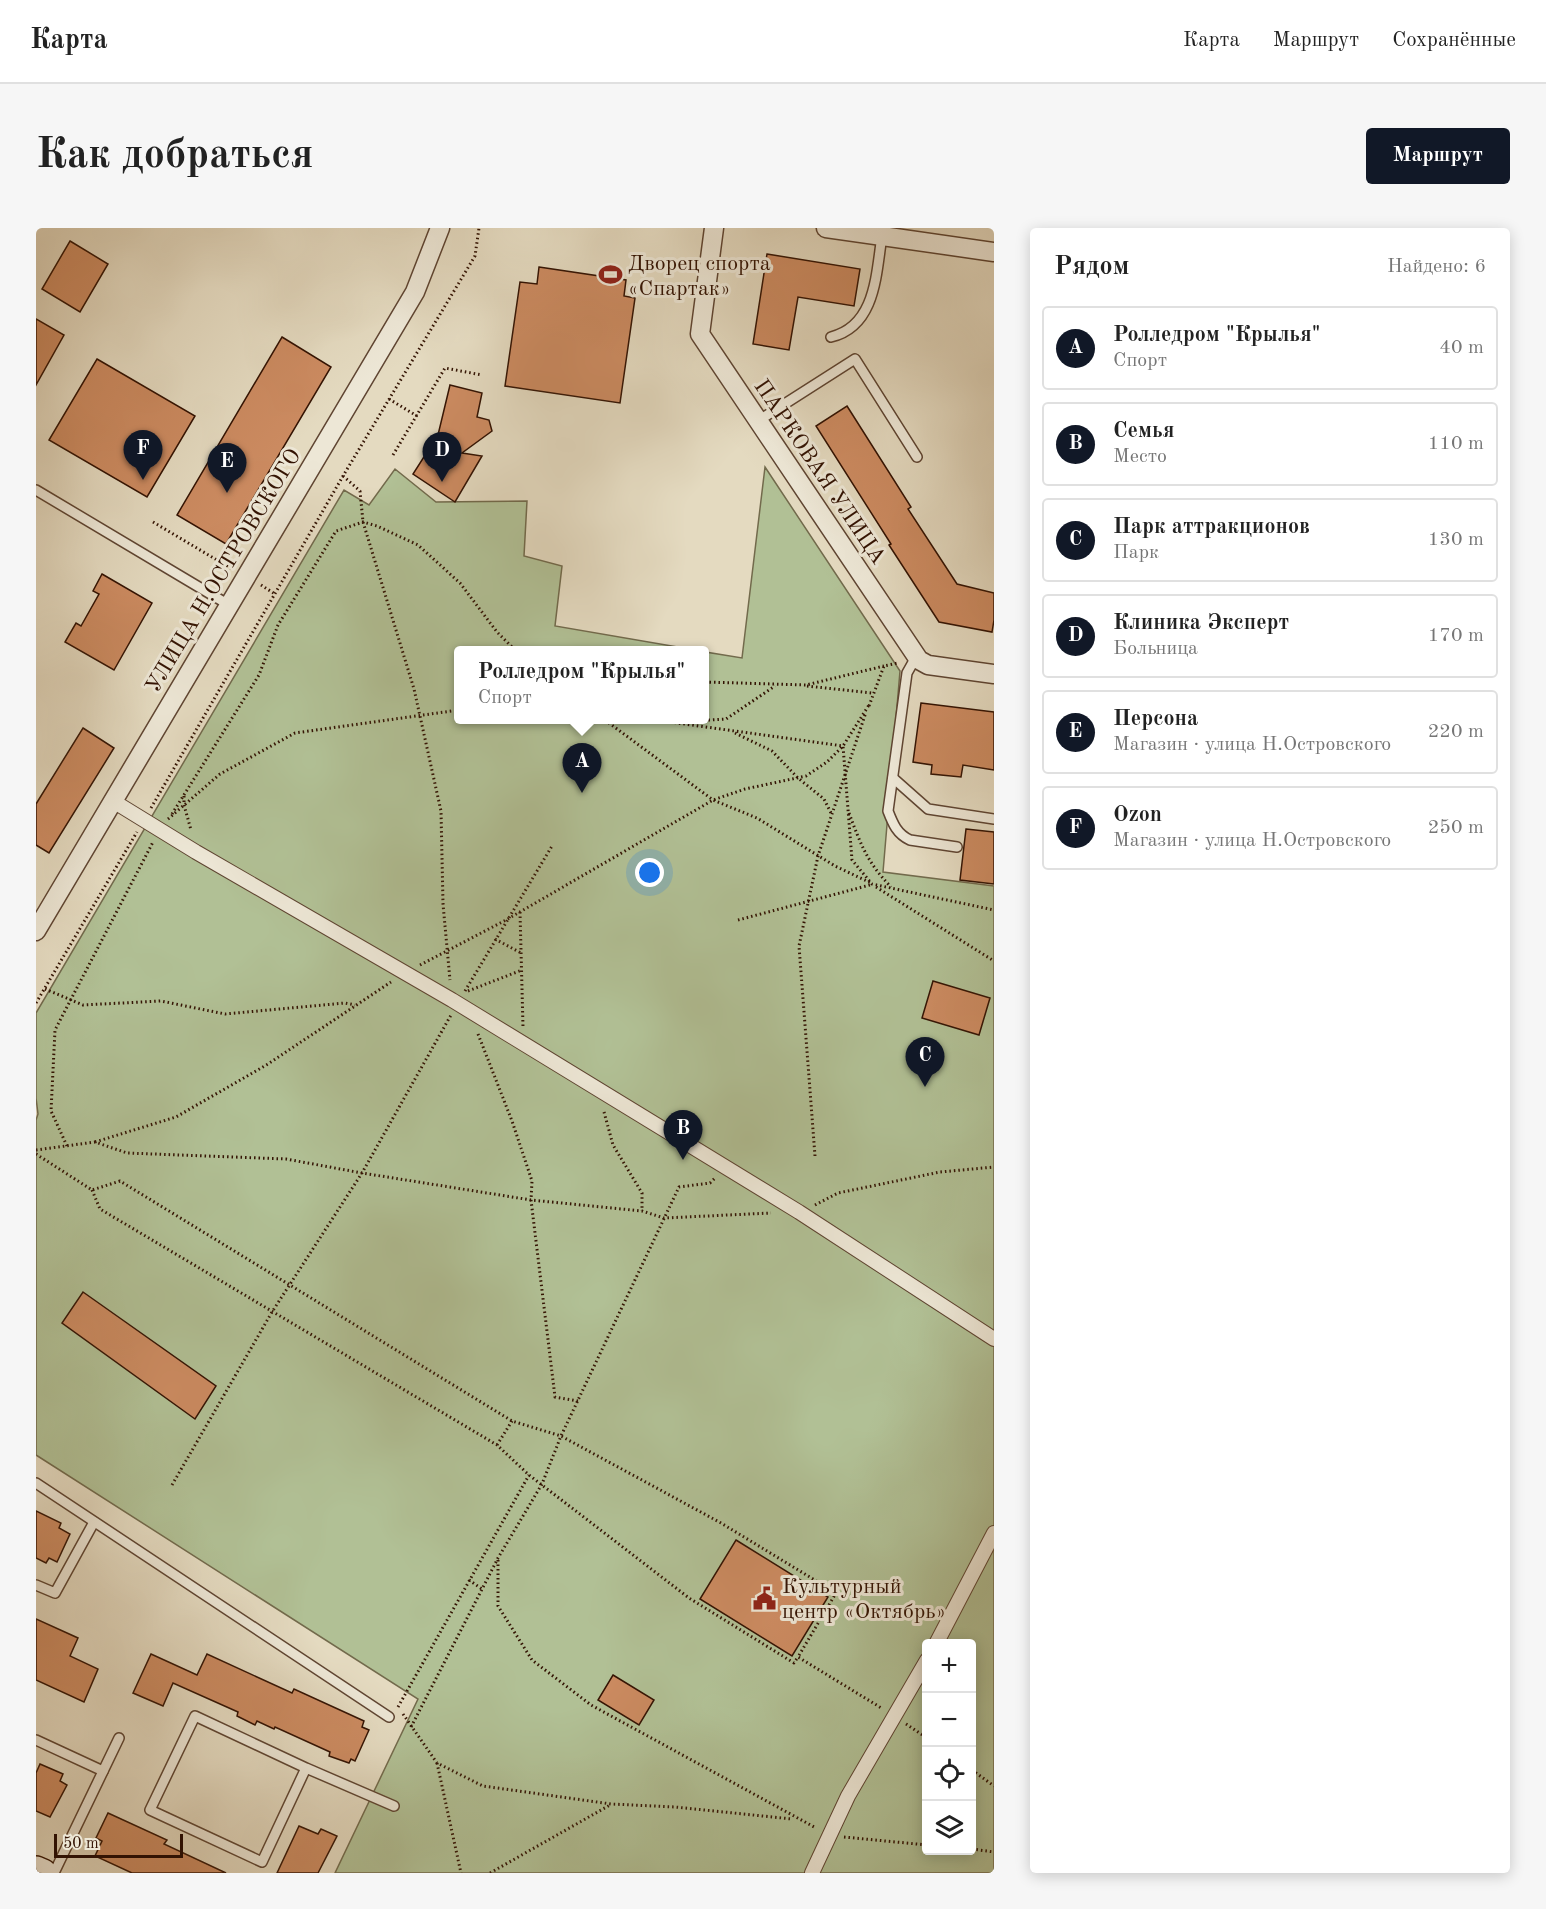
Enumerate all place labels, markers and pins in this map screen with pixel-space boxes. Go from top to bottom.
place label: Дворец спорта «Спартак» [628,253,771,300]
sports icon: Дворец спорта «Спартак» [597,262,623,288]
pin: F [124,430,162,480]
pin: D [422,432,462,482]
pin: E [208,444,246,493]
pin: A [562,744,602,793]
pin: C [906,1038,944,1087]
pin: B [664,1110,702,1160]
place label: Культурный центр «Октябрь» [782,1576,946,1623]
public building icon: Культурный центр «Октябрь» [751,1585,777,1611]

